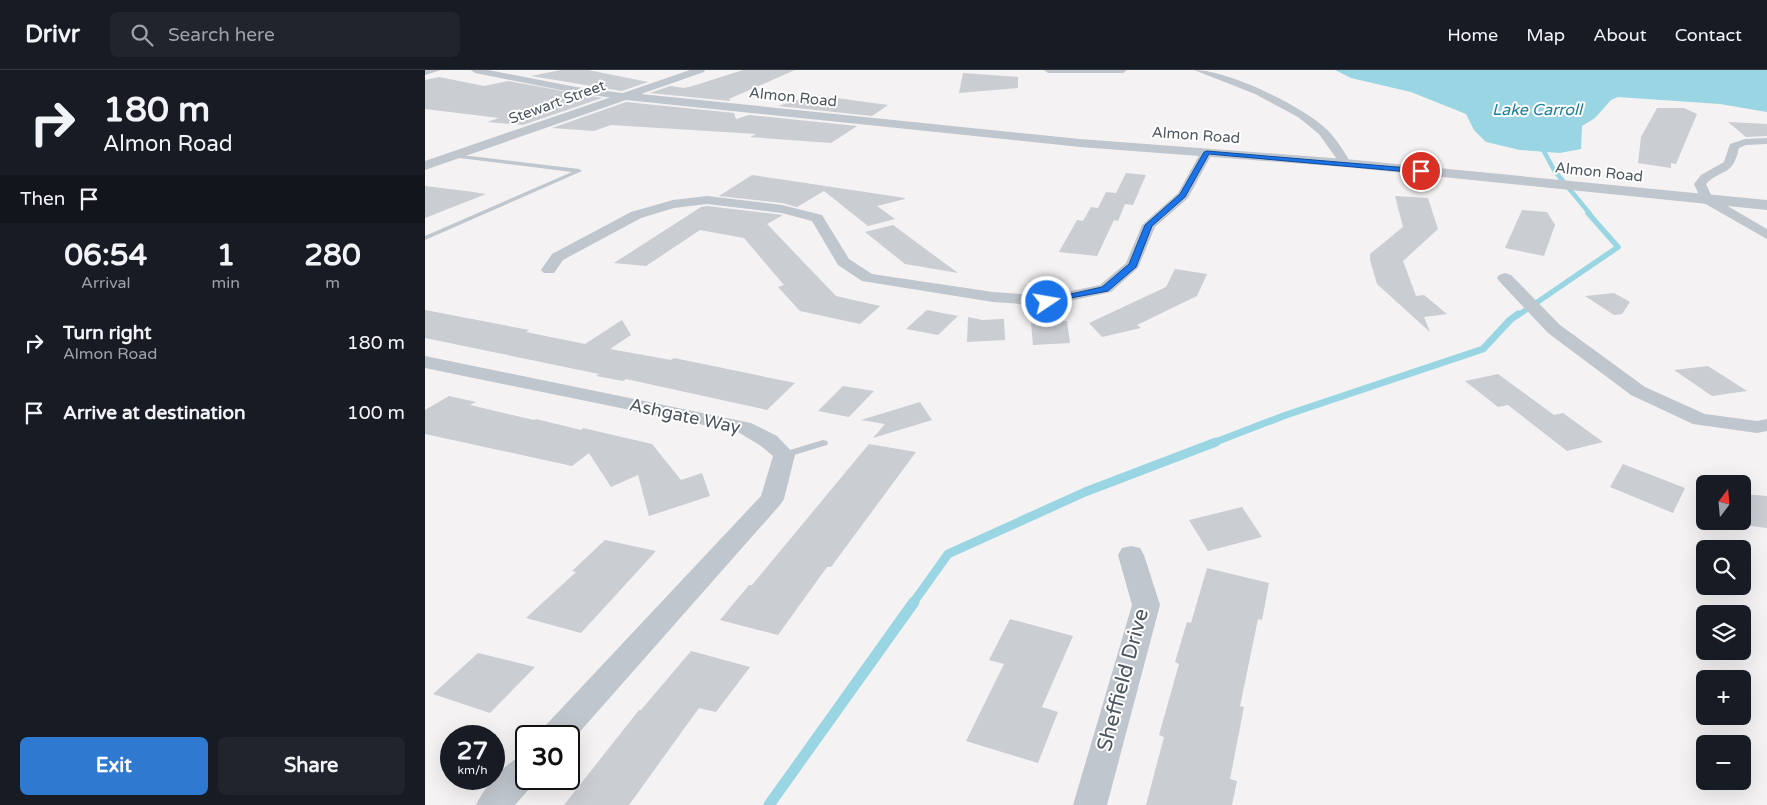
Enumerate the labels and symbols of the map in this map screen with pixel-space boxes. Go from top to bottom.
street label: Stewart Street [506,76,608,128]
street label: Almon Road [748,83,838,111]
water label: Lake Carroll [1492,100,1584,120]
street label: Almon Road [1151,123,1241,147]
pin [1400,150,1442,192]
street label: Almon Road [1554,158,1644,186]
position arrow [1020,275,1072,327]
street label: Ashgate Way [627,393,743,439]
north arrow [1696,475,1751,530]
street label: Sheffield Drive [1092,606,1154,754]
speed limit sign: 30 [515,725,580,790]

